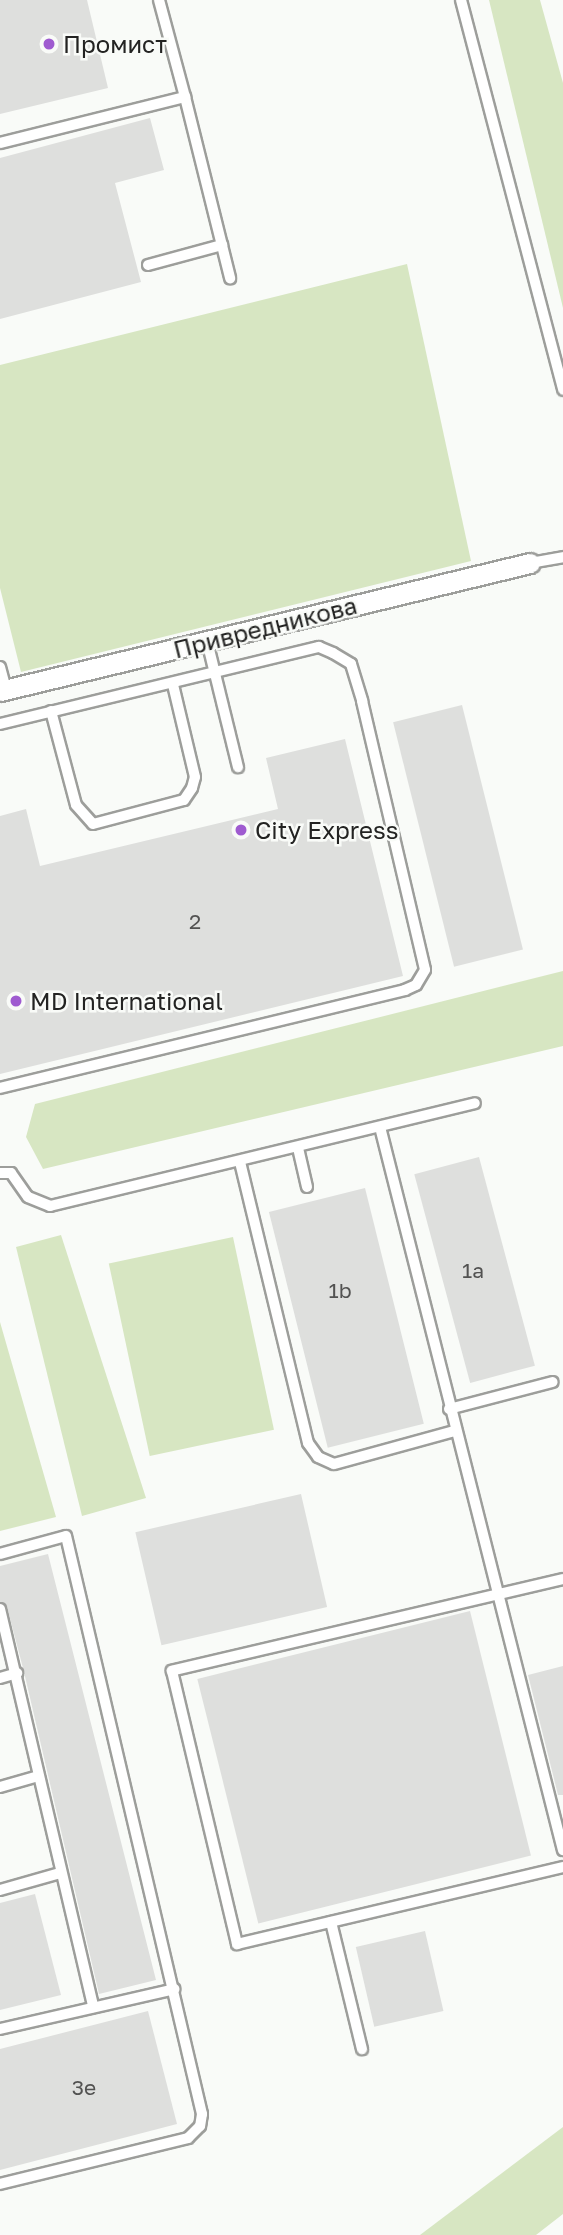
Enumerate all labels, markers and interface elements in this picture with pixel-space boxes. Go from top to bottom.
place label: Промист [63,30,167,58]
marker: Промист [41,36,57,52]
street label: Привредникова [170,590,360,664]
place label: City Express [255,816,398,844]
marker: City Express [233,822,249,838]
house number: 2 [189,908,201,934]
place label: MD International [30,987,223,1015]
marker: MD International [8,993,24,1009]
house number: 1a [462,1257,484,1283]
house number: 1b [328,1277,352,1303]
house number: 3e [72,2074,96,2100]

